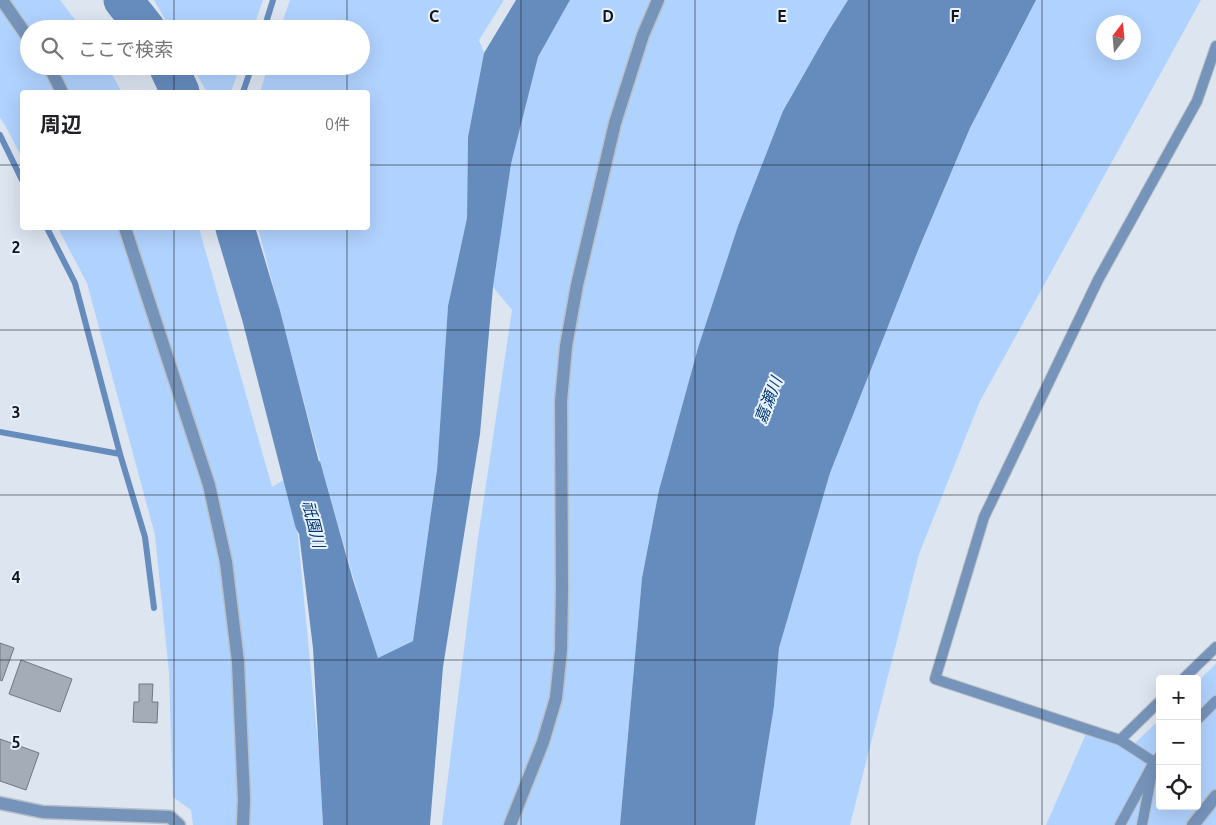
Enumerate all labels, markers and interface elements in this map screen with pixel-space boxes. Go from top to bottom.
text: C [429,7,439,25]
text: D [602,7,614,25]
text: E [777,7,787,25]
text: F [951,7,960,25]
north arrow [1096,15,1141,60]
search box [20,20,370,75]
icon: search [38,34,66,62]
text: ここで検索 [78,38,173,60]
text: 周辺 [40,112,82,136]
text: 0件 [325,115,350,133]
text: 2 [11,238,21,256]
water label: 嘉瀬川 [751,373,786,426]
text: 3 [11,403,21,421]
water label: 祇園川 [299,499,329,551]
text: 4 [11,568,21,586]
map controls [1156,675,1201,810]
button: + [1156,675,1201,720]
button: − [1156,720,1201,765]
text: 5 [11,733,21,751]
button: locate [1156,765,1201,810]

